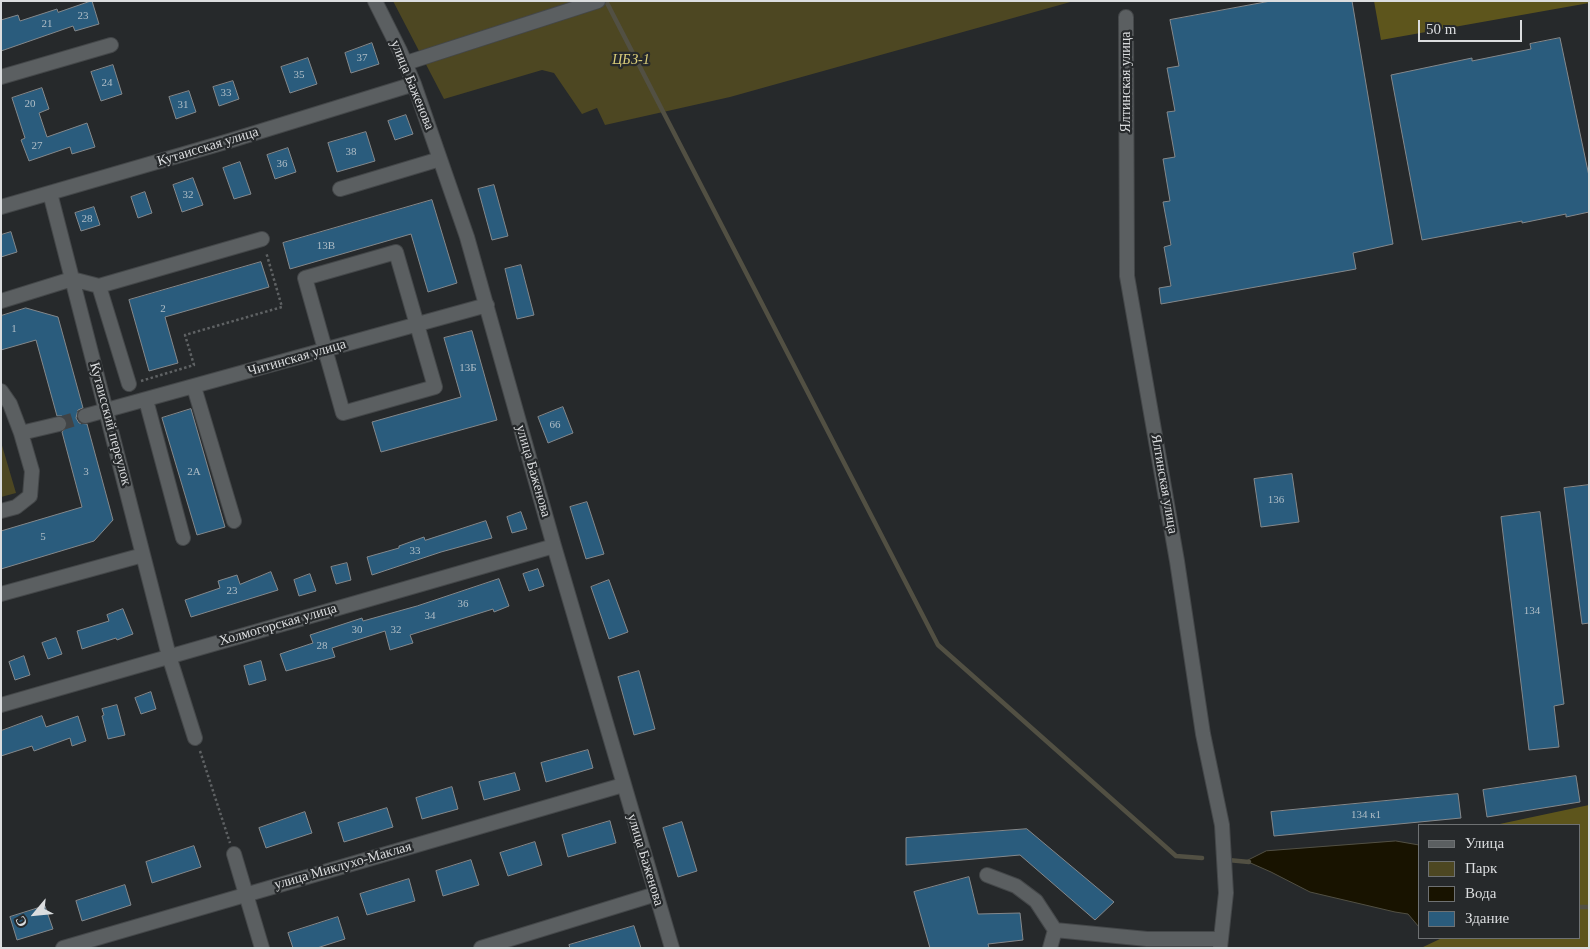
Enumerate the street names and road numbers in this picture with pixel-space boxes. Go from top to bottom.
street label: Ялтинская улица [1118,32,1134,132]
street label: улица Баженова [386,38,438,132]
street label: Кутаисская улица [155,124,261,170]
street label: Читинская улица [246,336,348,380]
street label: Кутаисский переулок [85,361,135,487]
street label: улица Баженова [512,423,554,519]
street label: Ялтинская улица [1147,433,1181,535]
street label: Холмогорская улица [217,600,339,650]
street label: улица Баженова [623,812,667,908]
street label: улица Миклухо-Маклая [272,838,414,894]

